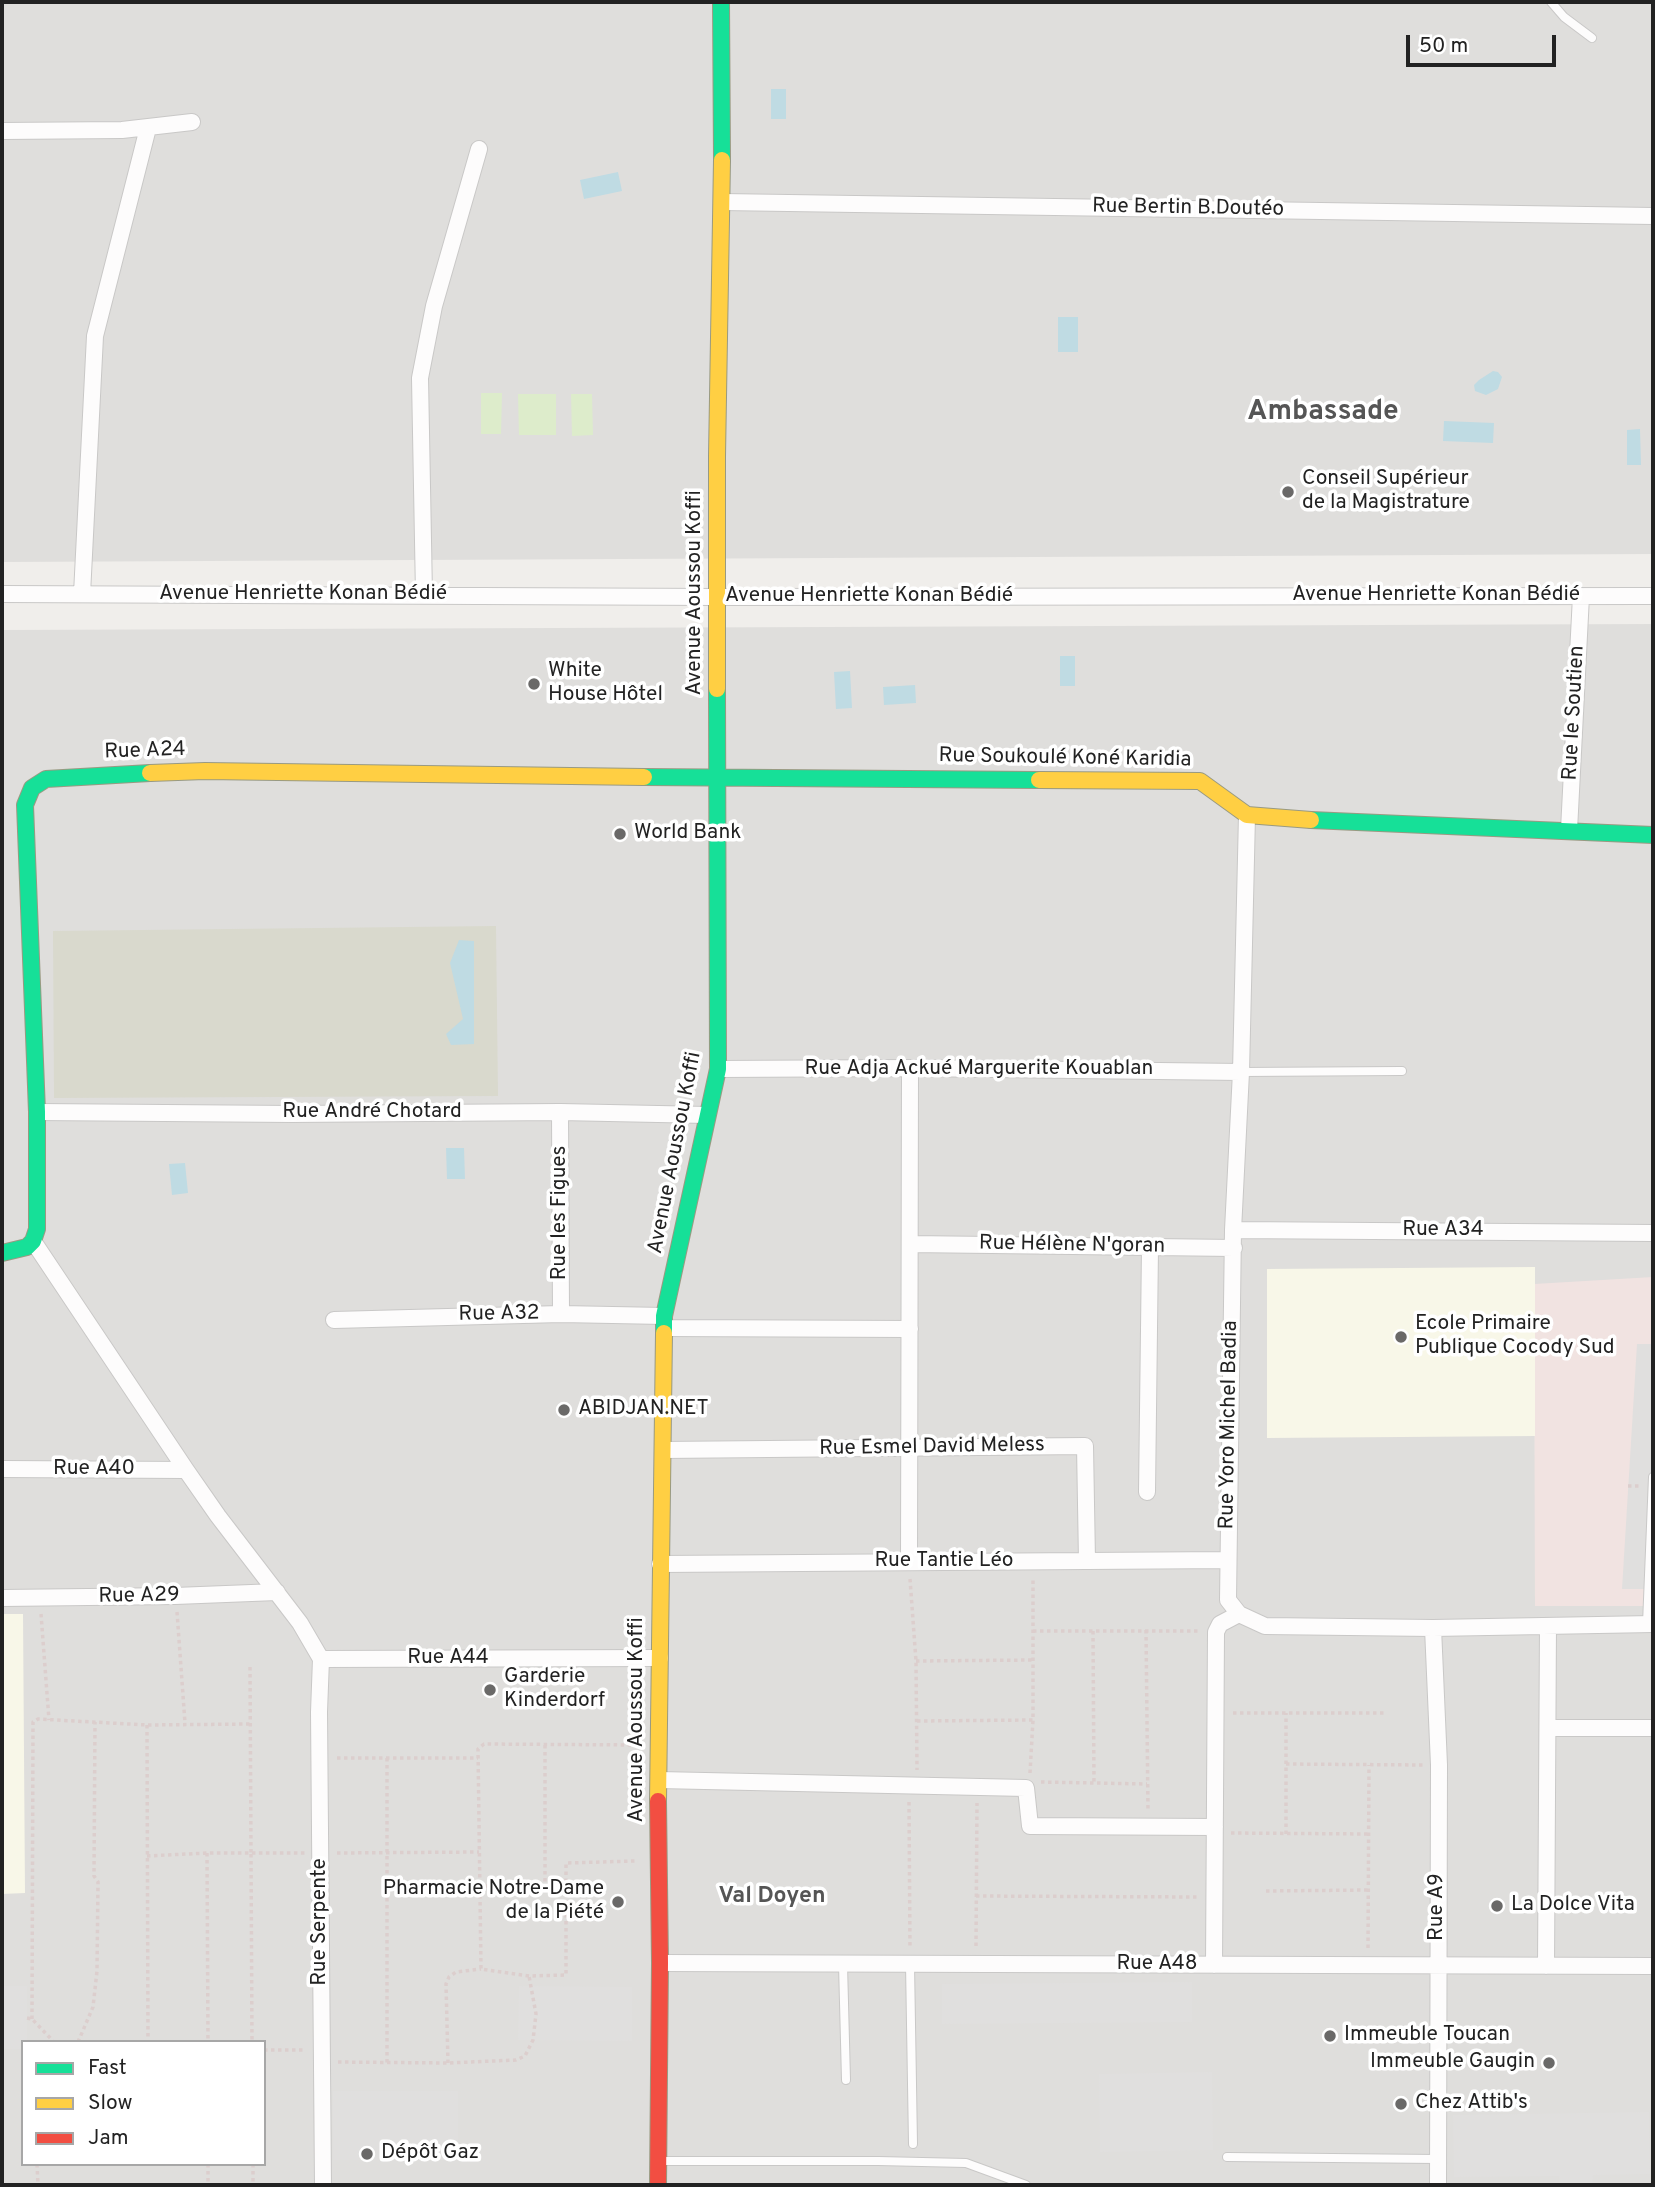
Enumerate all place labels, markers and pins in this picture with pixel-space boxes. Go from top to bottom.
place label: Conseil Supérieur de la Magistrature [1302,467,1470,517]
marker: Conseil Supérieur de la Magistrature [1280,484,1296,500]
place label: White House Hôtel [548,659,663,709]
marker: White House Hôtel [526,676,542,692]
place label: World Bank [634,821,741,847]
marker: World Bank [612,826,628,842]
place label: Ecole Primaire Publique Cocody Sud [1415,1312,1615,1362]
marker: Ecole Primaire Publique Cocody Sud [1393,1329,1409,1345]
place label: ABIDJAN.NET [578,1397,709,1423]
marker: ABIDJAN.NET [556,1402,572,1418]
place label: Garderie Kinderdorf [504,1665,605,1715]
marker: Garderie Kinderdorf [482,1682,498,1698]
place label: Pharmacie Notre-Dame de la Piété [383,1877,604,1927]
place label: La Dolce Vita [1511,1893,1635,1919]
marker: Pharmacie Notre-Dame de la Piété [610,1894,626,1910]
marker: La Dolce Vita [1489,1898,1505,1914]
place label: Immeuble Toucan [1344,2023,1510,2049]
marker: Immeuble Toucan [1322,2028,1338,2044]
place label: Immeuble Gaugin [1370,2050,1535,2076]
marker: Immeuble Gaugin [1541,2055,1557,2071]
place label: Chez Attib's [1415,2091,1528,2117]
marker: Chez Attib's [1393,2096,1409,2112]
place label: Dépôt Gaz [381,2141,479,2167]
marker: Dépôt Gaz [359,2146,375,2162]

